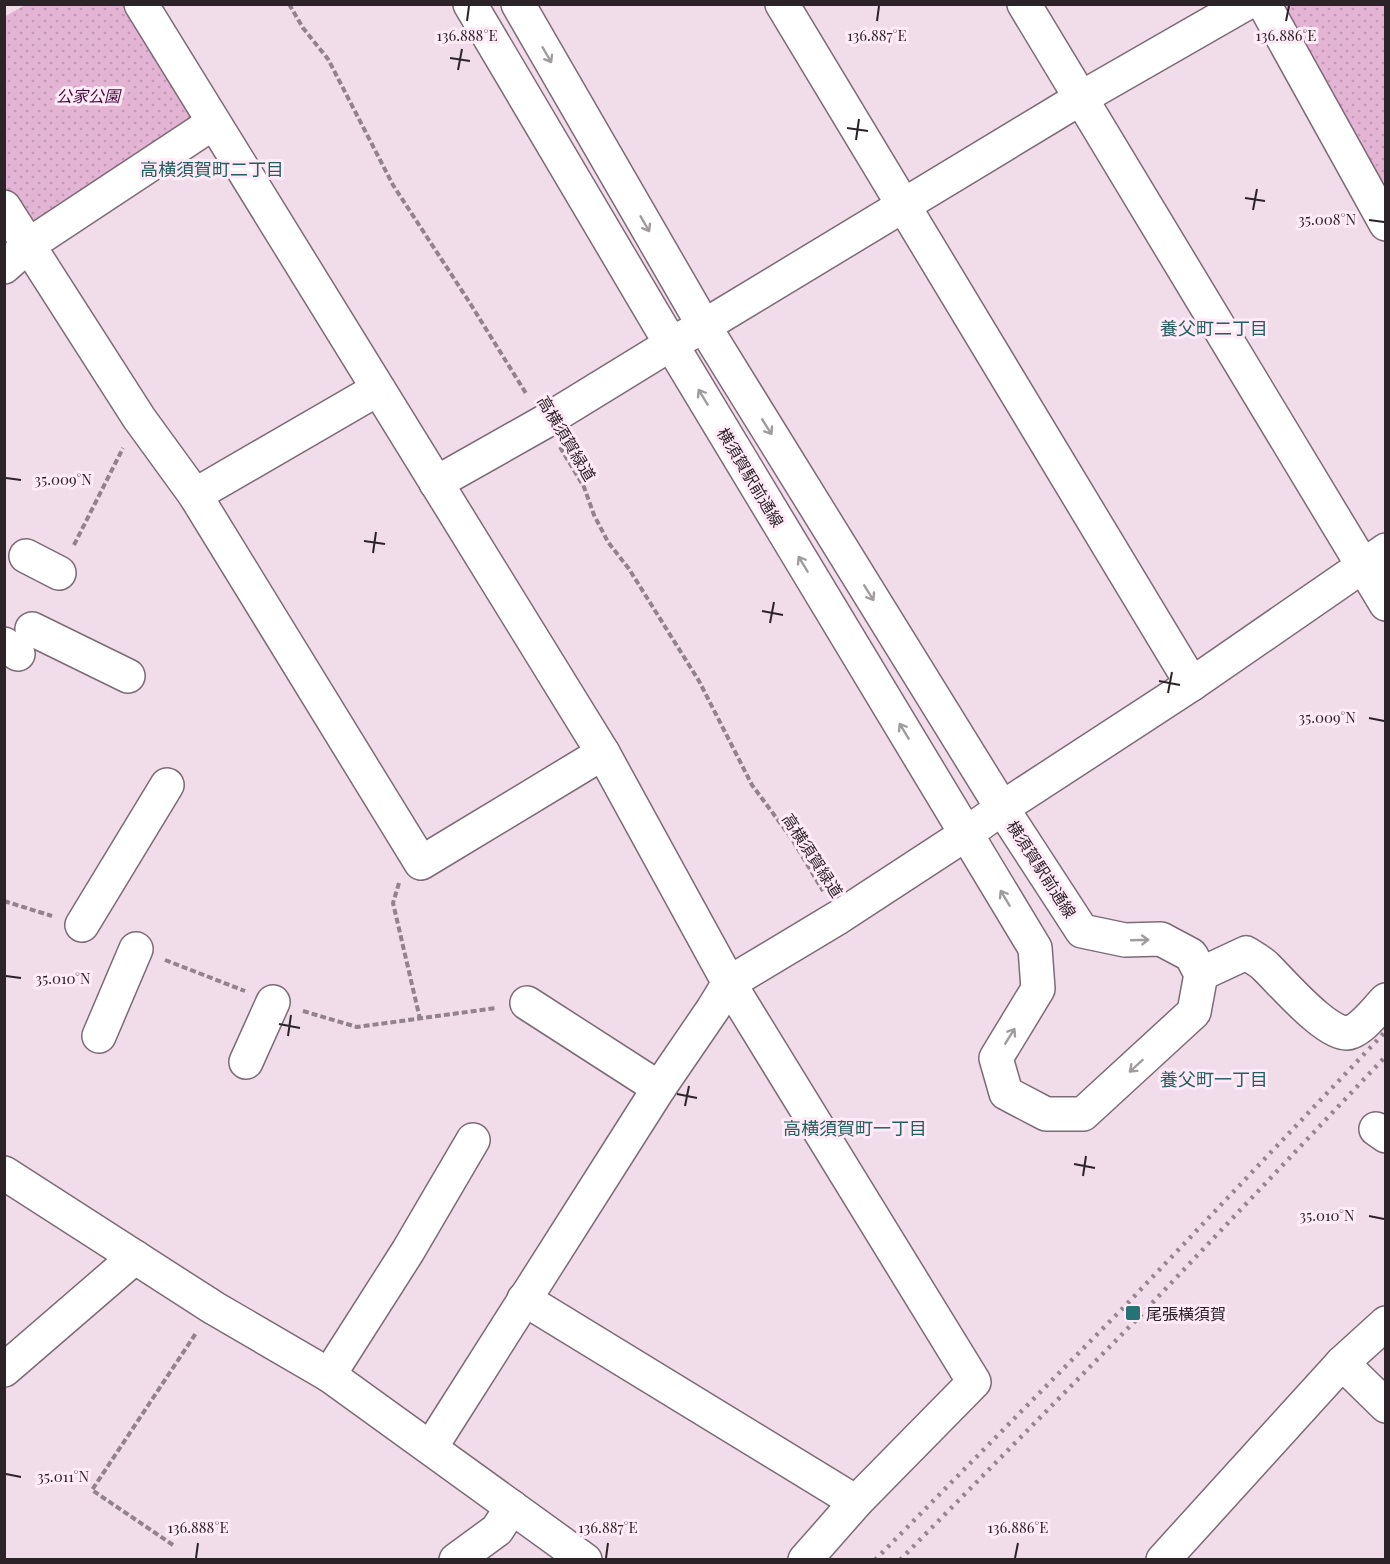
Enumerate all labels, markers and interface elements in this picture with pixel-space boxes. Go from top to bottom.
text: 136.888°E [436,25,498,45]
text: 136.887°E [847,25,907,45]
text: 136.886°E [1256,25,1316,45]
one-way arrow [541,46,553,63]
park label: 公家公園 [56,85,122,106]
district label: 高横須賀町二丁目 [140,157,284,181]
text: 35.008°N [1298,209,1356,229]
one-way arrow [639,215,651,232]
district label: 養父町二丁目 [1160,316,1268,340]
one-way arrow [697,389,709,406]
street label: 高横須賀緑道 [533,391,601,485]
one-way arrow [761,418,773,435]
street label: 横須賀駅前通線 [713,424,789,530]
text: 35.009°N [34,469,92,489]
one-way arrow [797,556,809,573]
one-way arrow [864,584,876,601]
text: 35.009°N [1298,707,1356,727]
one-way arrow [898,723,910,740]
street label: 高横須賀緑道 [778,809,848,901]
street label: 横須賀駅前通線 [1003,816,1081,922]
one-way arrow [999,890,1011,907]
one-way arrow [1129,934,1149,946]
text: 35.010°N [35,968,91,988]
one-way arrow [1004,1028,1016,1045]
one-way arrow [1128,1059,1143,1073]
district label: 養父町一丁目 [1160,1067,1268,1091]
district label: 高横須賀町一丁目 [783,1116,927,1140]
text: 35.010°N [1299,1205,1355,1225]
place label: 尾張横須賀 [1146,1303,1226,1324]
marker: 尾張横須賀 [1124,1304,1142,1322]
text: 35.011°N [37,1466,90,1486]
text: 136.888°E [167,1517,229,1537]
text: 136.887°E [578,1517,638,1537]
text: 136.886°E [988,1517,1048,1537]

